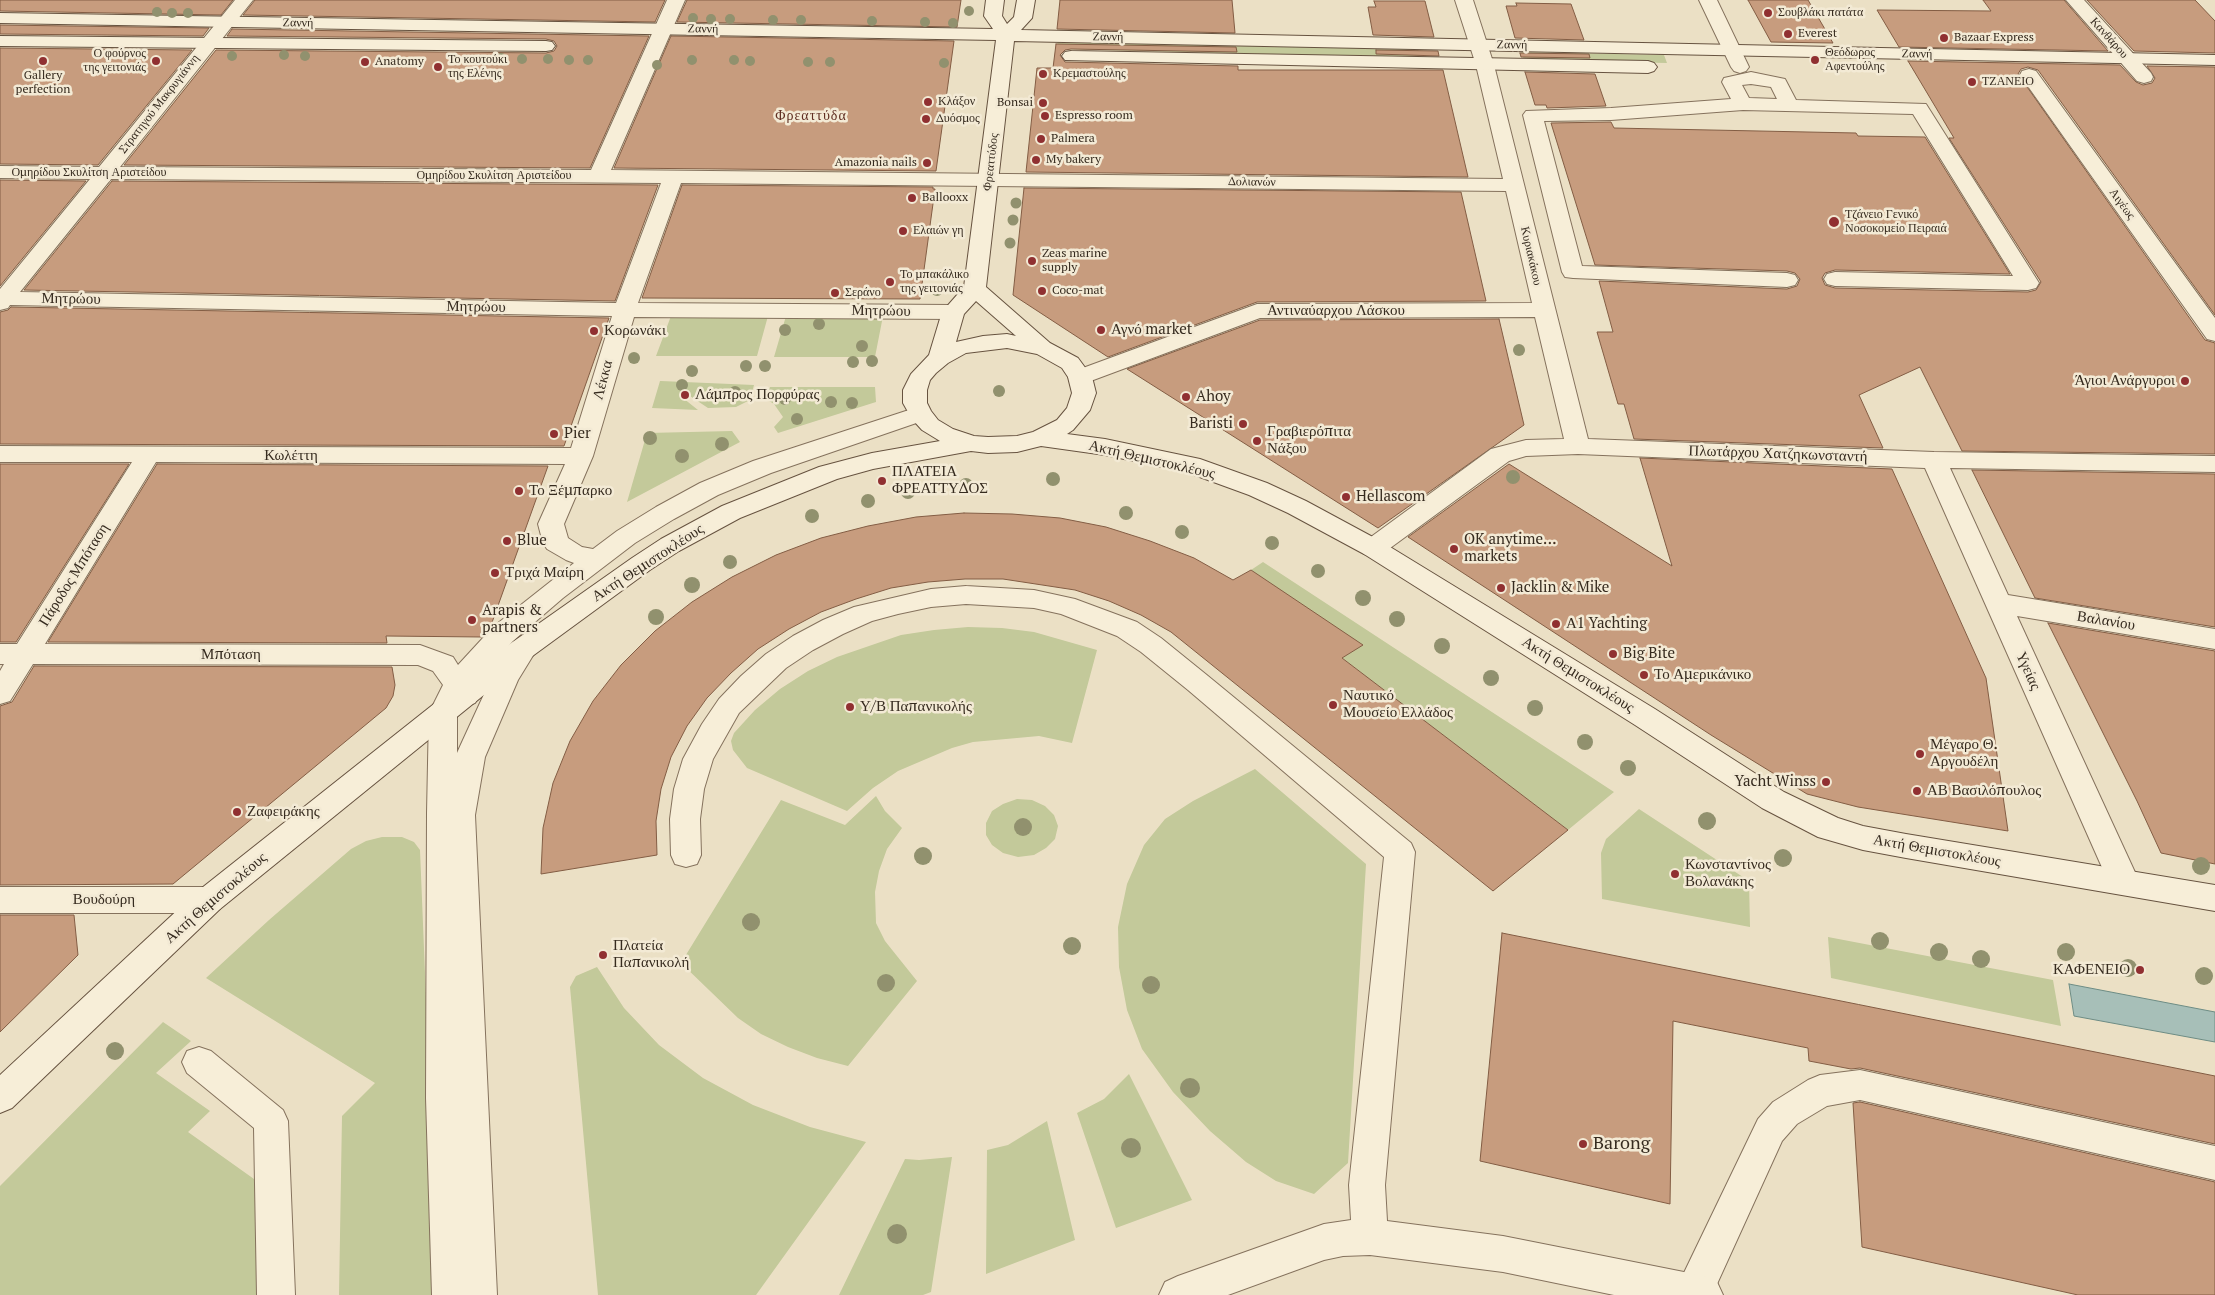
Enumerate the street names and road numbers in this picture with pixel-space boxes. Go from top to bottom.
street label: Κανθάρου [2087,15,2131,61]
street label: Ζαννή [283,16,313,30]
street label: Ζαννή [688,22,718,36]
street label: Ζαννή [1093,30,1123,44]
street label: Ζαννή [1497,38,1527,52]
street label: Ζαννή [1902,47,1932,61]
street label: Στρατηγού Μακρυγιάννη [116,51,202,157]
street label: Φρεαττύδος [980,132,1002,192]
street label: Ομηρίδου Σκυλίτση Αριστείδου [11,166,167,180]
street label: Ομηρίδου Σκυλίτση Αριστείδου [416,169,572,183]
street label: Δολιανών [1228,174,1276,190]
street label: Αιγέως [2106,186,2138,222]
street label: Κυριακάκου [1517,225,1545,287]
street label: Μητρώου [41,289,101,309]
street label: Μητρώου [446,297,506,317]
street label: Μητρώου [851,301,911,321]
street label: Αντιναύαρχου Λάσκου [1267,302,1405,320]
street label: Λέκκα [589,358,617,402]
street label: Ακτή Θεμιστοκλέους [1087,437,1217,483]
street label: Πλωτάρχου Χατζηκωνσταντή [1688,442,1868,466]
street label: Κωλέττη [264,447,318,465]
street label: Πάροδος Μπόταση [35,520,113,630]
street label: Ακτή Θεμιστοκλέους [589,520,707,606]
street label: Βαλανίου [2076,608,2136,634]
street label: Ακτή Θεμιστοκλέους [1518,633,1638,717]
street label: Μπόταση [201,646,261,664]
street label: Υγείας [2012,649,2044,693]
street label: Ακτή Θεμιστοκλέους [1872,831,2002,871]
street label: Ακτή Θεμιστοκλέους [161,849,271,947]
street label: Βουδούρη [73,891,135,909]

